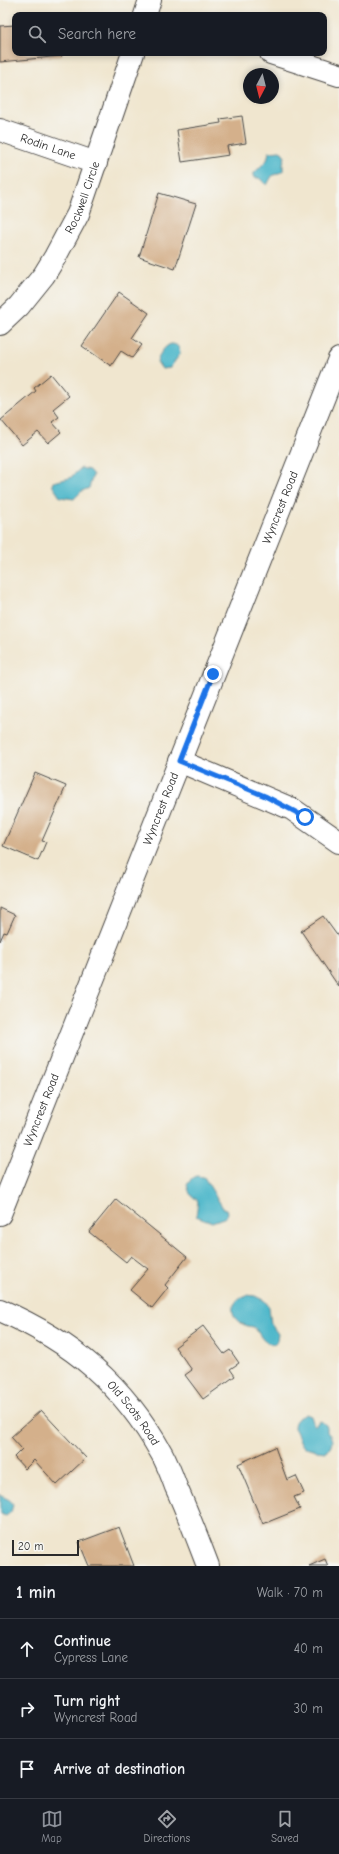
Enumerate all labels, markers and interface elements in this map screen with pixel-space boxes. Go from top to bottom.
search box [12,12,327,56]
icon: search [26,23,48,45]
text: Search here [58,25,136,43]
north arrow [243,68,279,104]
street label: Rodin Lane [19,131,78,163]
street label: Rockwell Circle [62,159,102,236]
street label: Wyncrest Road [259,469,301,546]
route end [204,665,222,683]
street label: Wyncrest Road [140,770,181,847]
route start [296,808,314,826]
street label: Wyncrest Road [21,1071,62,1148]
street label: Old Scots Road [104,1378,162,1448]
scale bar [12,1538,79,1557]
text: 20 m [18,1540,43,1553]
text: 1 min [16,1583,56,1602]
text: Walk · 70 m [257,1585,323,1600]
text: Continue [54,1632,111,1650]
icon: ahead [16,1638,38,1660]
text: 40 m [294,1641,323,1656]
text: Cypress Lane [54,1650,128,1665]
text: Turn right [54,1692,120,1710]
icon: right [16,1698,38,1720]
text: 30 m [293,1701,323,1716]
text: Wyncrest Road [54,1710,138,1725]
icon: arrive [16,1758,38,1780]
text: Arrive at destination [54,1760,185,1778]
tab: Map [41,1808,63,1845]
tab: Directions [144,1808,190,1845]
tab: Saved [271,1808,298,1845]

